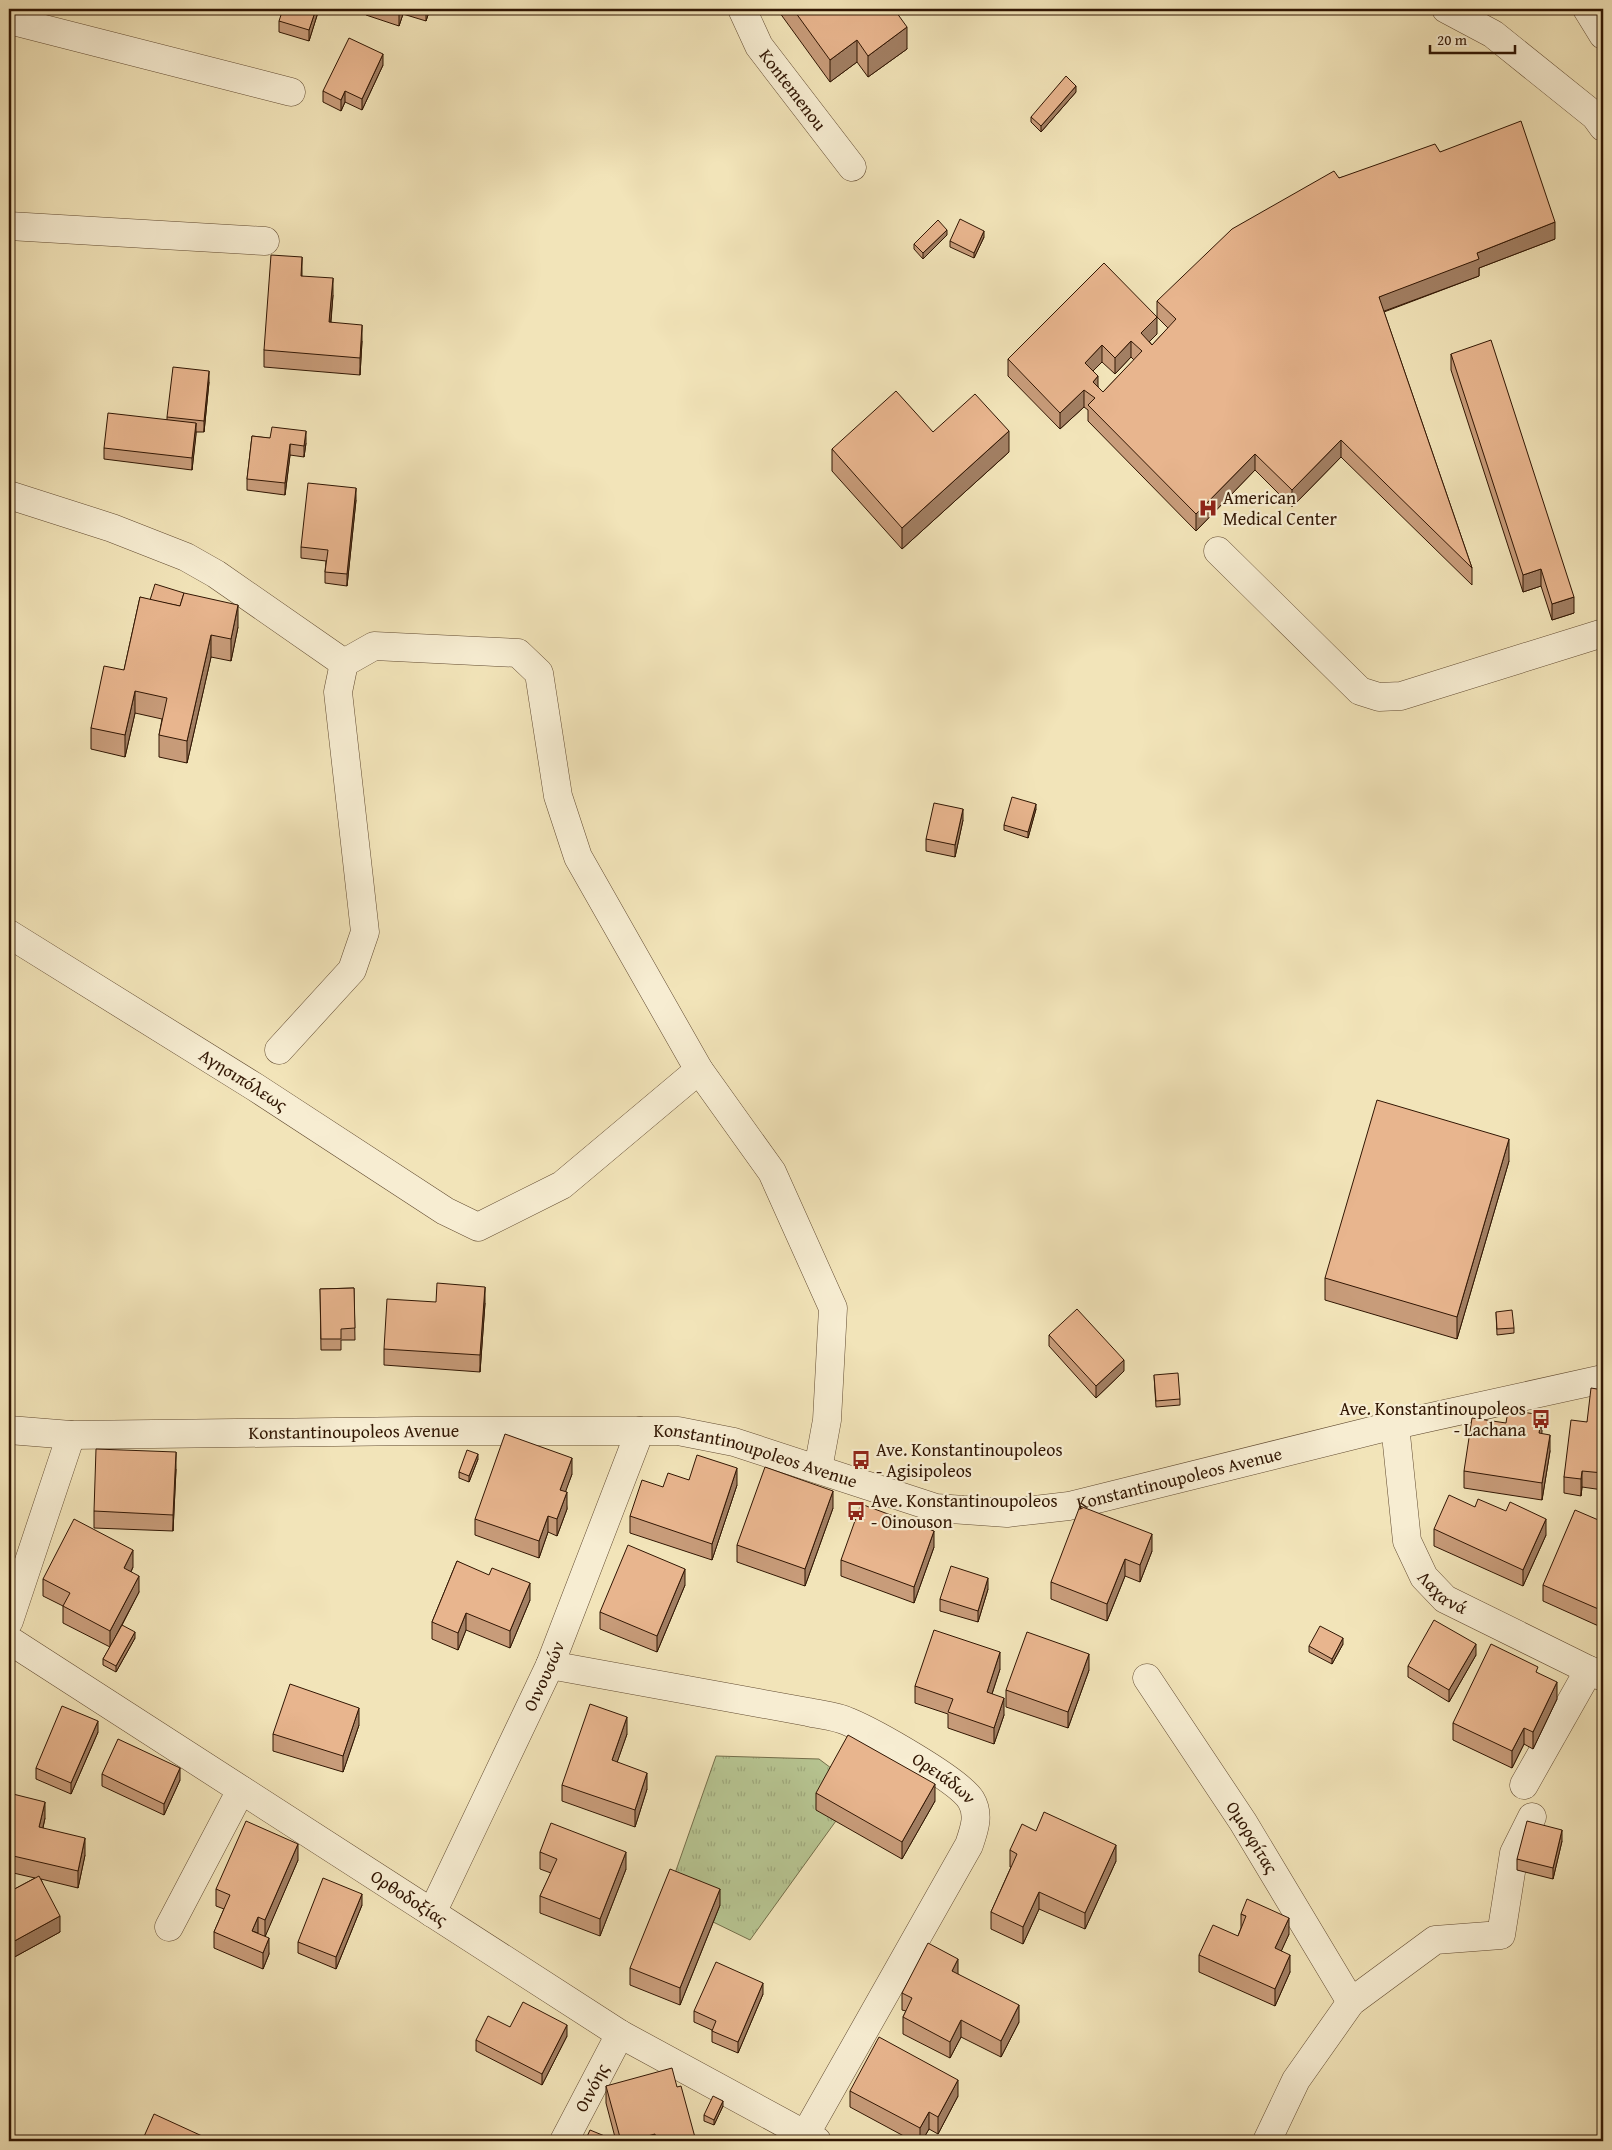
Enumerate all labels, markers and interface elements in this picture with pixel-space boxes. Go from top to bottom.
scale bar [1430,22,1514,54]
text: 20 m [1437,29,1468,50]
street label: Kontemenou [753,43,833,136]
place label: American Medical Center [1223,484,1338,532]
hospital icon: American Medical Center [1197,497,1219,519]
street label: Αγησιπόλεως [194,1041,293,1118]
place label: Ave. Konstantinoupoleos - Lachana [1339,1395,1526,1443]
bus stop icon: Ave. Konstantinoupoleos - Lachana [1530,1408,1552,1430]
street label: Konstantinoupoleos Avenue [653,1416,861,1494]
street label: Konstantinoupoleos Avenue [248,1417,459,1446]
place label: Ave. Konstantinoupoleos - Agisipoleos [876,1436,1063,1484]
street label: Konstantinoupoleos Avenue [1074,1440,1285,1517]
bus stop icon: Ave. Konstantinoupoleos - Agisipoleos [850,1449,872,1471]
place label: Ave. Konstantinoupoleos - Oinouson [871,1487,1058,1535]
bus stop icon: Ave. Konstantinoupoleos - Oinouson [845,1500,867,1522]
street label: Λαχανά [1411,1564,1472,1621]
street label: Οινουσών [516,1637,571,1716]
street label: Ορειάδων [907,1745,983,1809]
street label: Ομορφίτας [1220,1796,1285,1879]
street label: Ορθοδοξίας [365,1863,454,1933]
street label: Οινόης [567,2058,616,2117]

